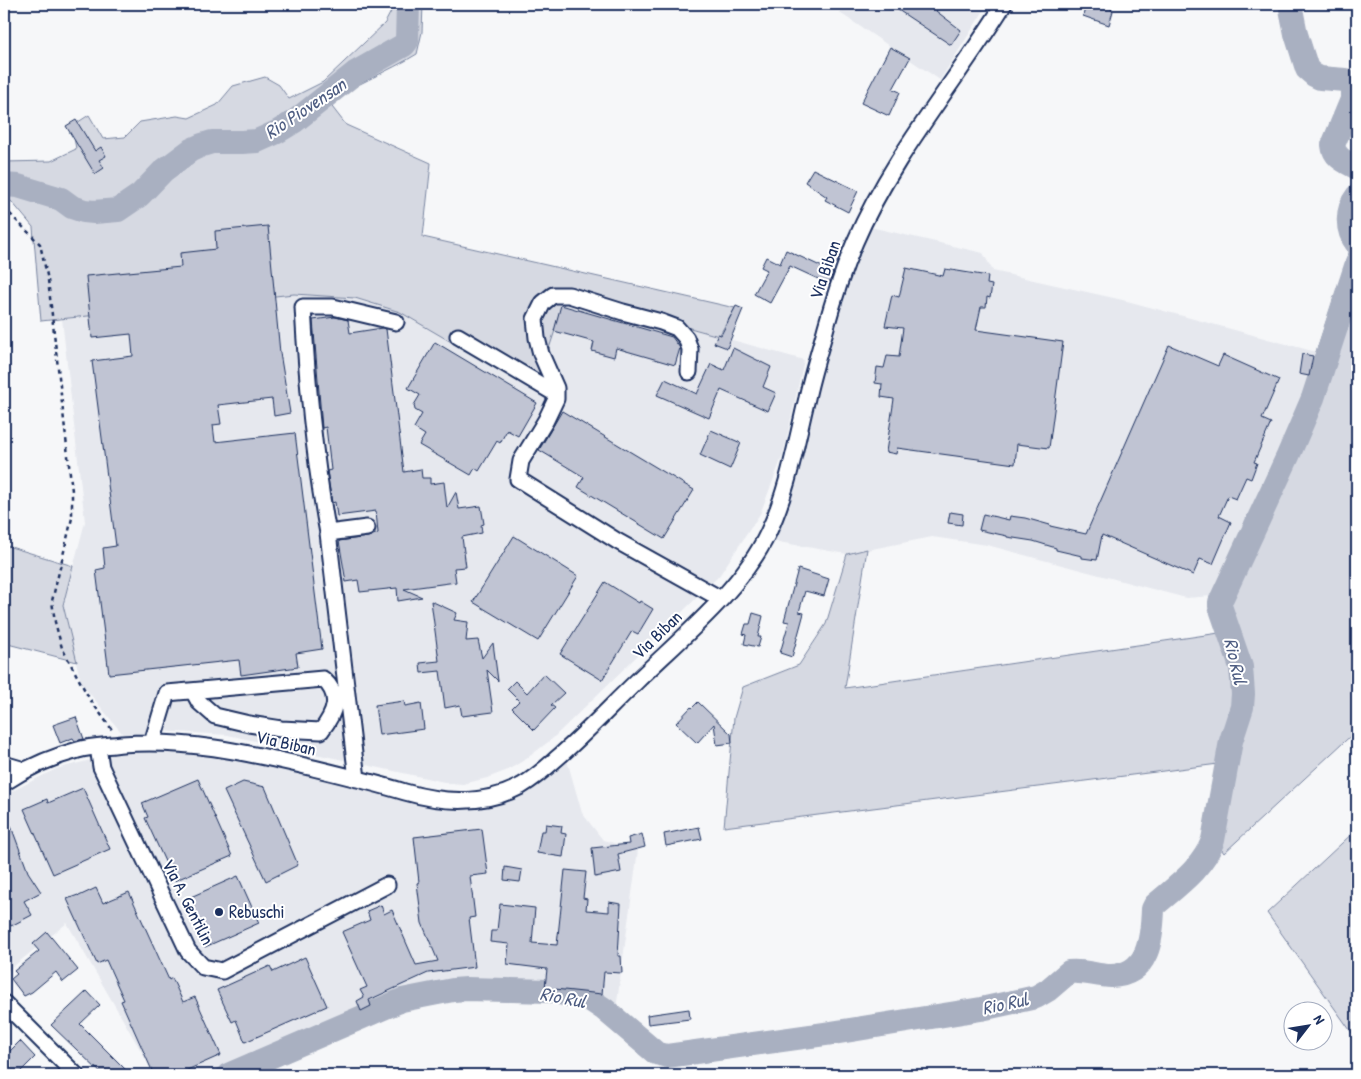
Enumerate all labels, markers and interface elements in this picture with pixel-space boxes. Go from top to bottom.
water label: Rio Piovensan [259,70,352,145]
street label: Via Biban [803,237,846,303]
street label: Via Biban [626,604,687,665]
water label: Rio Rul [1218,636,1254,687]
street label: Via Biban [254,723,319,762]
street label: Via A. Gentilin [156,855,221,949]
place label: Rebuschi [229,899,284,924]
marker: Rebuschi [213,906,225,918]
water label: Rio Rul [538,980,589,1014]
water label: Rio Rul [980,985,1031,1021]
north arrow [1284,1002,1334,1052]
text: N [1310,1011,1330,1028]

